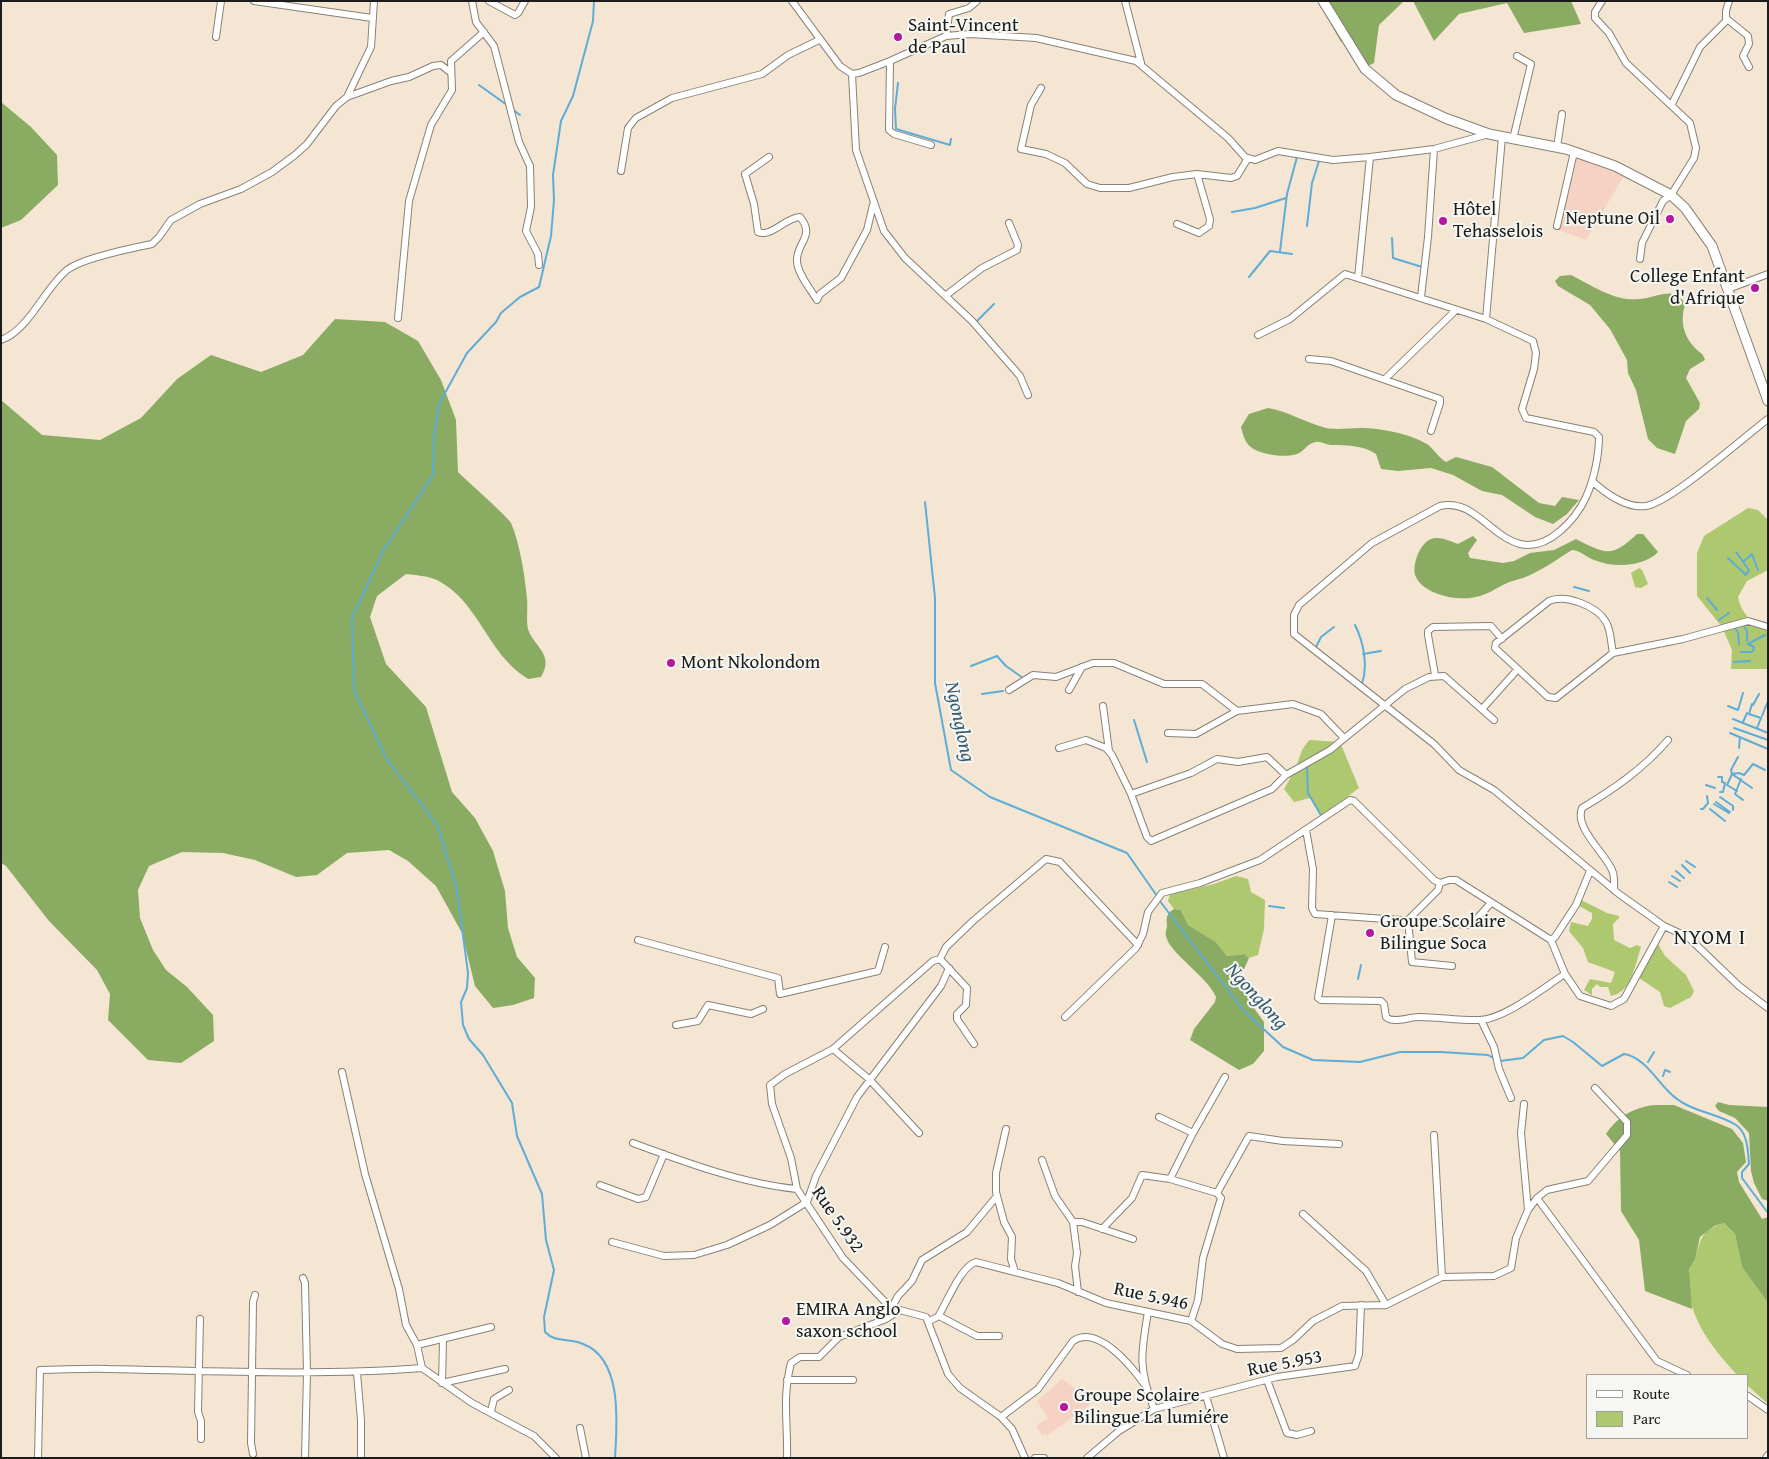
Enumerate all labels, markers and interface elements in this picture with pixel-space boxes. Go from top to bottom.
place label: Saint-Vincent de Paul [908,15,1019,59]
marker: Saint-Vincent de Paul [892,31,904,43]
place label: Hôtel Tehasselois [1453,199,1543,243]
place label: Neptune Oil [1565,208,1660,230]
marker: Neptune Oil [1664,213,1676,225]
marker: Hôtel Tehasselois [1437,215,1449,227]
place label: College Enfant d'Afrique [1630,266,1745,310]
marker: College Enfant d'Afrique [1749,282,1761,294]
place label: Mont Nkolondom [681,652,820,674]
marker: Mont Nkolondom [665,657,677,669]
water label: Ngonglong [939,680,979,764]
place label: Groupe Scolaire Bilingue Soca [1380,911,1506,955]
district label: NYOM I [1673,926,1747,952]
marker: Groupe Scolaire Bilingue Soca [1364,927,1376,939]
water label: Ngonglong [1220,959,1292,1035]
street label: Rue 5.932 [806,1183,868,1257]
street label: Rue 5.946 [1112,1278,1190,1316]
place label: EMIRA Anglo saxon school [796,1299,900,1343]
marker: EMIRA Anglo saxon school [780,1315,792,1327]
street label: Rue 5.953 [1246,1346,1324,1382]
legend [1586,1374,1749,1439]
text: Route [1633,1383,1670,1404]
place label: Groupe Scolaire Bilingue La lumiére [1074,1385,1229,1429]
marker: Groupe Scolaire Bilingue La lumiére [1058,1401,1070,1413]
text: Parc [1633,1408,1661,1429]

